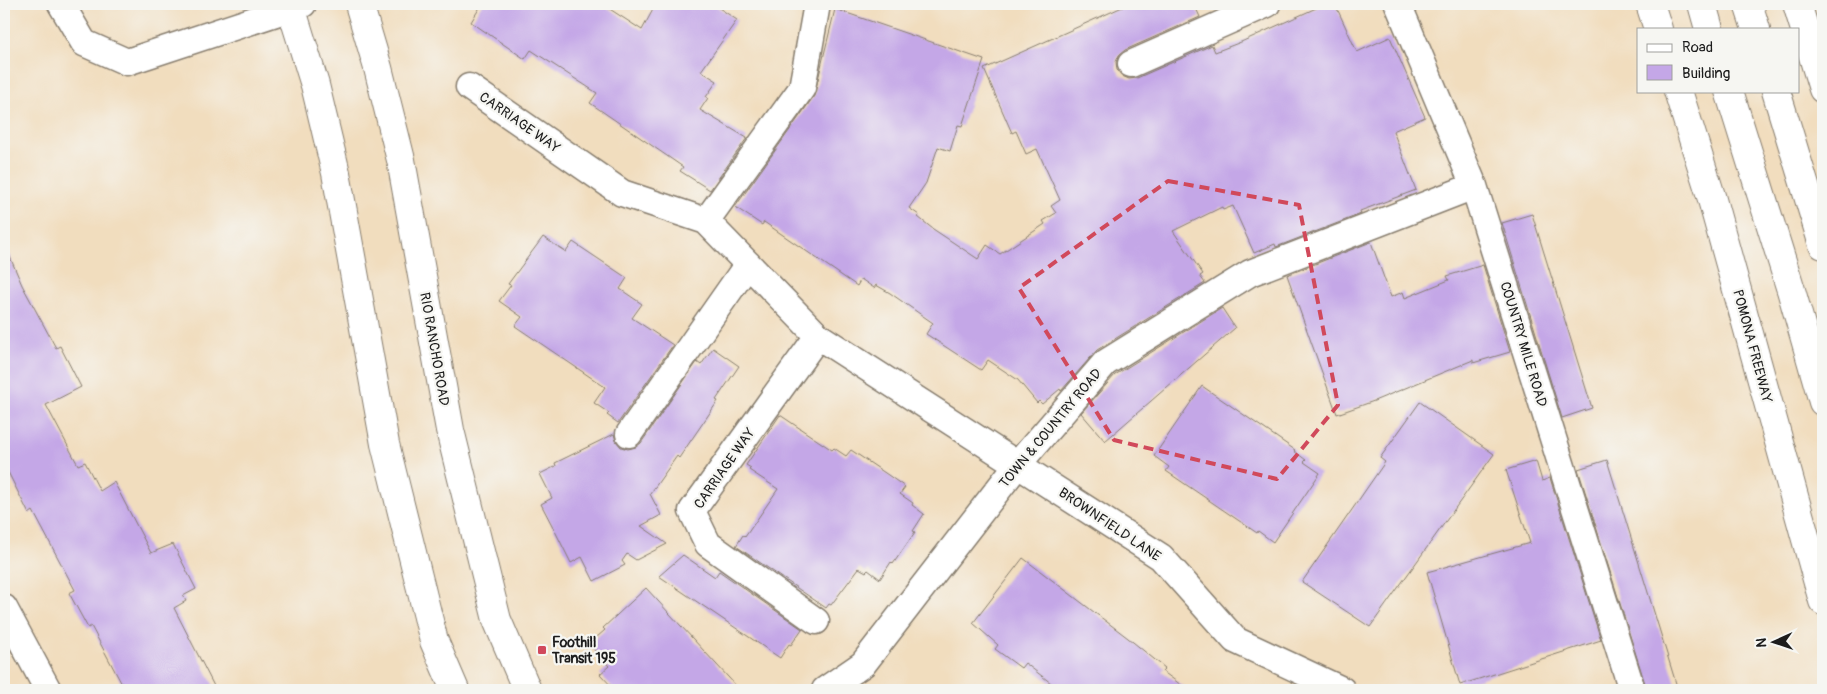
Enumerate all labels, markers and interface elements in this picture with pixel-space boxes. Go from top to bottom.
legend [1637,28,1800,92]
text: Road [1682,38,1713,57]
text: Building [1682,64,1730,83]
street label: CARRIAGE WAY [476,88,563,157]
street label: COUNTRY MILE ROAD [1496,280,1551,409]
street label: POMONA FREEWAY [1729,288,1776,405]
street label: RIO RANCHO ROAD [416,291,453,407]
street label: TOWN & COUNTRY ROAD [995,365,1105,491]
street label: CARRIAGE WAY [690,425,759,512]
street label: BROWNFIELD LANE [1055,484,1164,565]
north arrow [1750,616,1800,666]
place label: Foothill Transit 195 [551,634,616,667]
text: N [1753,637,1770,648]
marker: Foothill Transit 195 [536,644,548,656]

